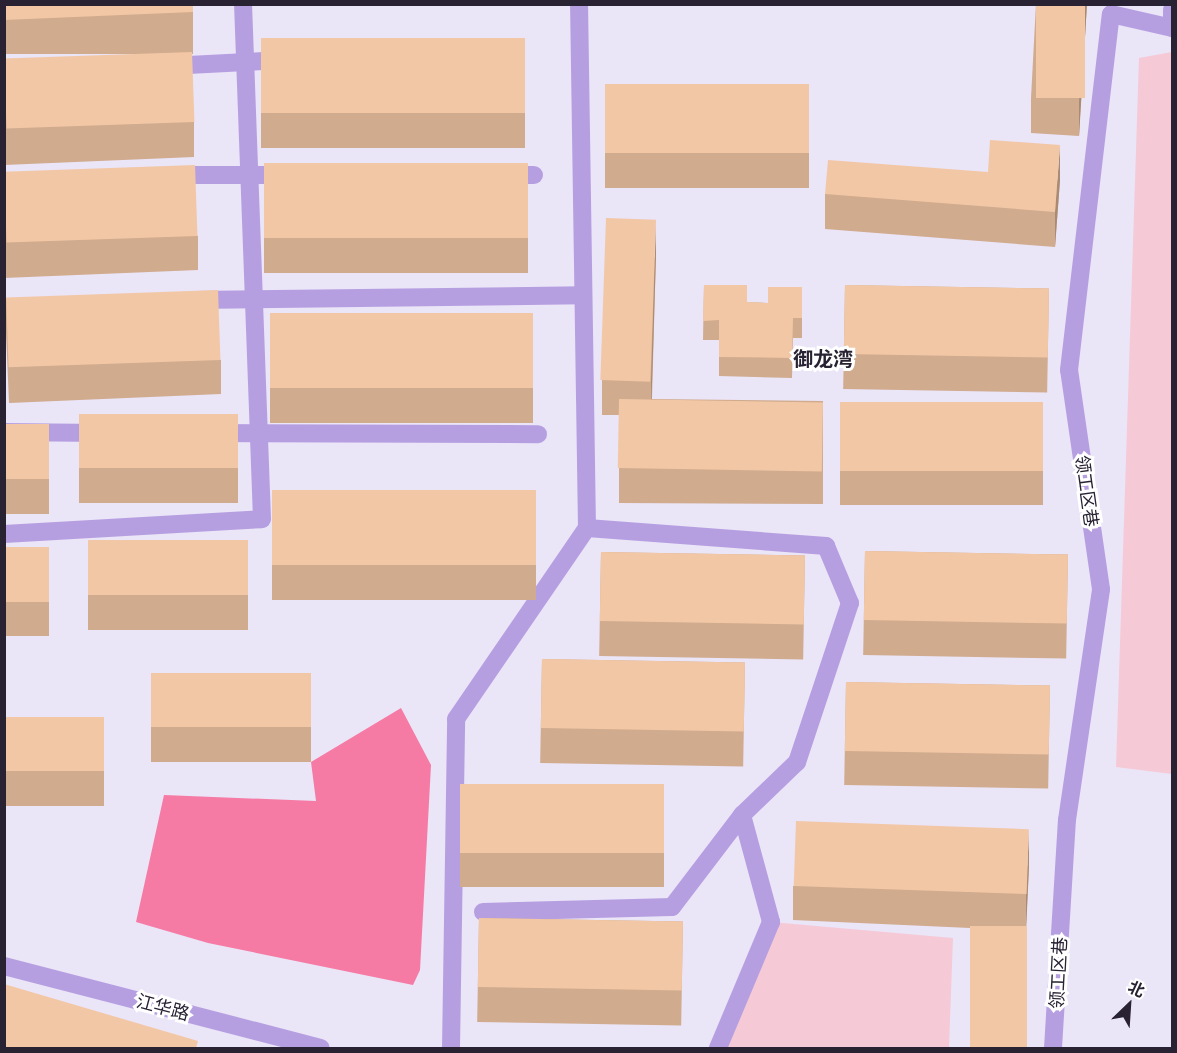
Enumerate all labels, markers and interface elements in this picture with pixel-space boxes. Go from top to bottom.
district label: 御龙湾 [793,346,853,370]
street label: 领工区巷 [1071,454,1103,528]
street label: 领工区巷 [1045,936,1071,1010]
north arrow [1099,975,1159,1035]
text: 北 [1125,976,1148,1001]
street label: 江华路 [134,990,192,1024]

